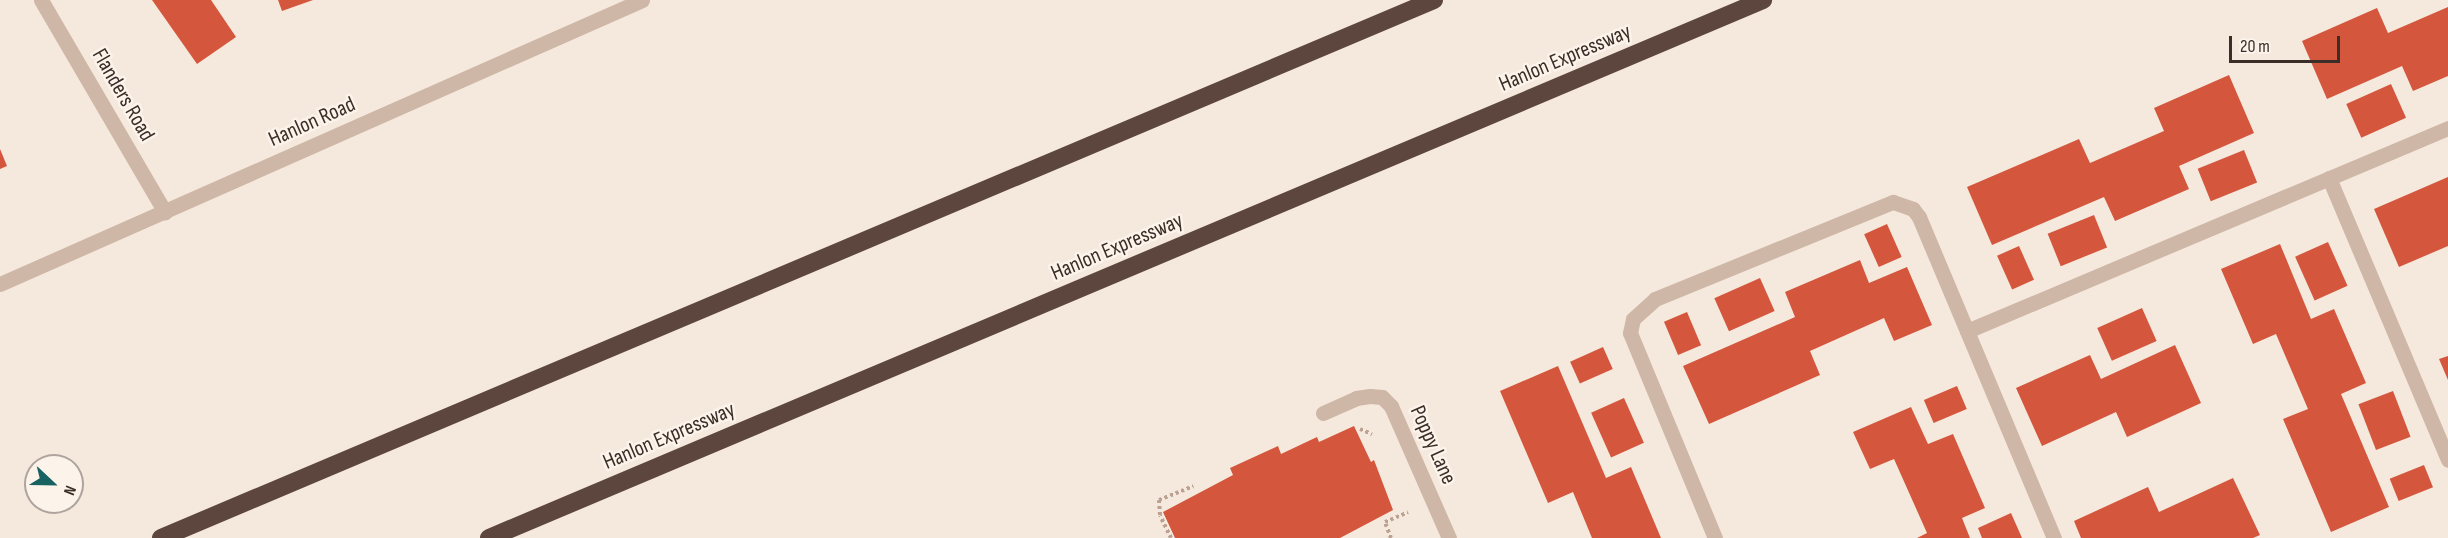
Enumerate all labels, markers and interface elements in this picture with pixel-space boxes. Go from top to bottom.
street label: Hanlon Expressway [1495,18,1635,98]
scale bar [2232,24,2343,62]
text: 20 m [2240,36,2270,57]
street label: Flanders Road [86,44,160,146]
street label: Hanlon Road [265,91,359,153]
street label: Hanlon Expressway [1047,207,1187,287]
street label: Hanlon Expressway [599,396,739,476]
street label: Poppy Lane [1404,402,1462,488]
north arrow [24,454,84,514]
text: N [59,483,80,498]

